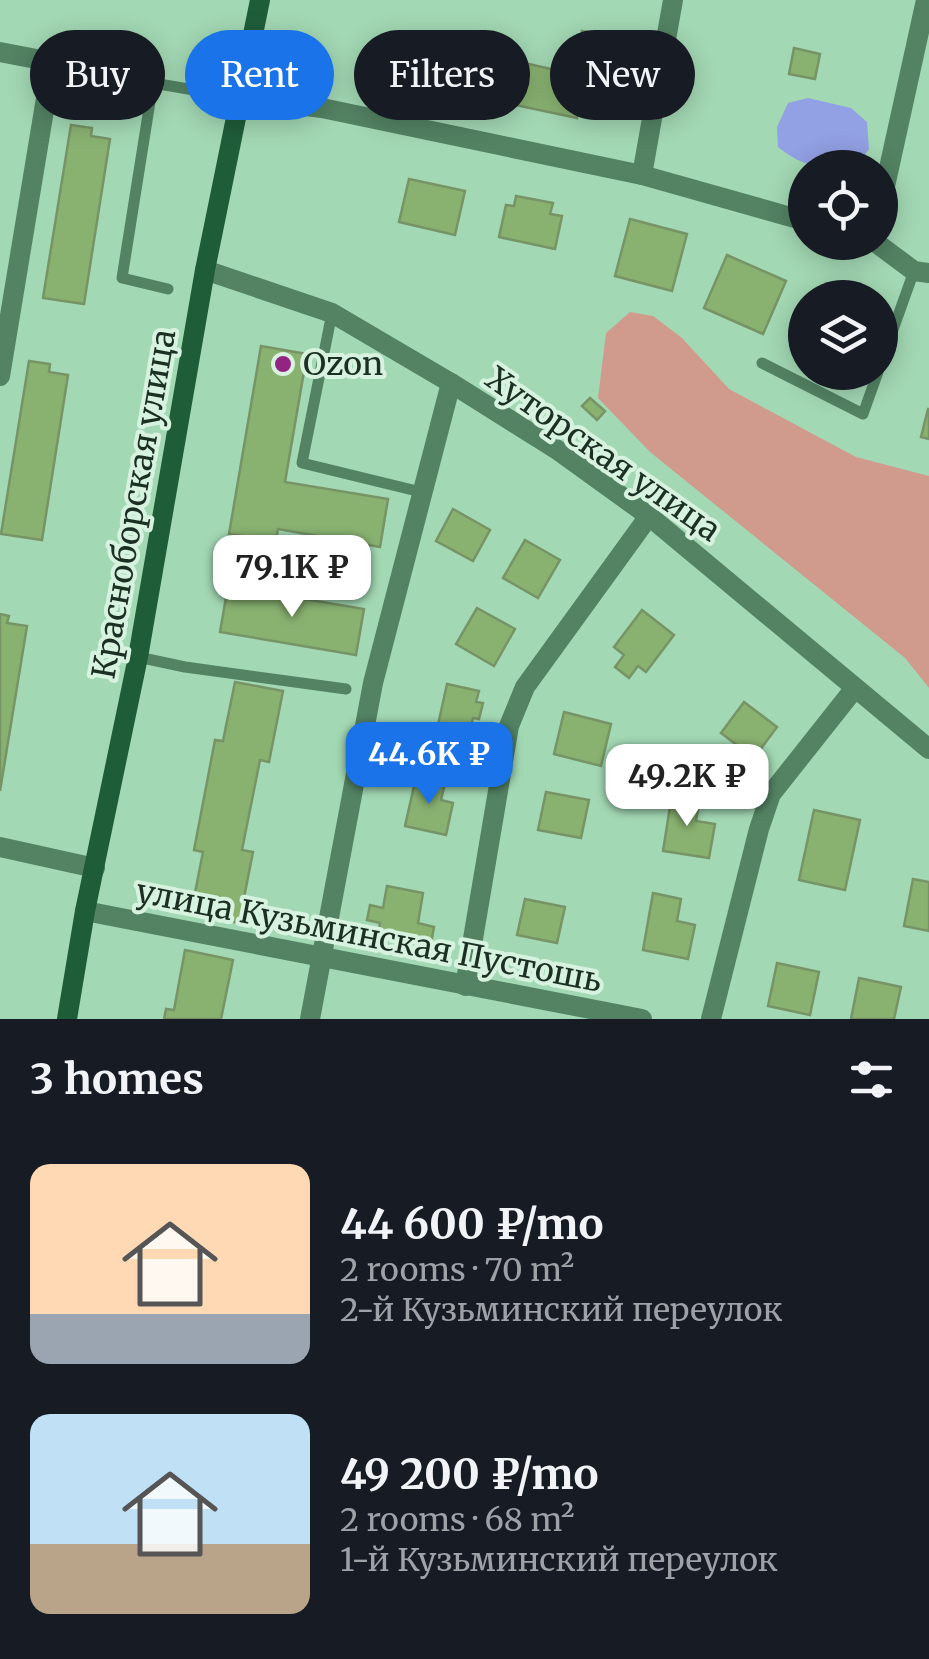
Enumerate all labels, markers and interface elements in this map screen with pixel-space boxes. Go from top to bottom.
chip: Buy [30,30,165,120]
chip: Rent [185,30,334,120]
chip: Filters [354,30,530,120]
chip: New [550,30,695,120]
map controls [788,150,898,390]
button: locate [788,150,898,260]
button: layers [788,280,898,390]
street label: Красноборская улица [84,326,184,682]
place label: Ozon [303,344,383,384]
marker: Ozon [272,353,294,375]
street label: Хуторская улица [478,358,728,550]
pin: 79.1K ₽ [200,535,384,620]
text: 79.1K ₽ [235,547,349,587]
pin: 44.6K ₽ [337,722,521,807]
text: 44.6K ₽ [368,734,490,774]
pin: 49.2K ₽ [595,744,779,829]
text: 49.2K ₽ [628,756,746,796]
street label: улица Кузьминская Пустошь [133,871,605,1001]
icon: filters [844,1052,899,1107]
text: 3 homes [30,1053,204,1105]
text: 44 600 ₽/mo [340,1198,604,1250]
icon: home [110,1204,230,1324]
text: 2 rooms · 70 m² [340,1250,574,1290]
text: 2-й Кузьминский переулок [340,1290,782,1330]
text: 49 200 ₽/mo [340,1448,599,1500]
icon: home [110,1454,230,1574]
text: 2 rooms · 68 m² [340,1500,574,1540]
text: 1-й Кузьминский переулок [340,1540,778,1580]

